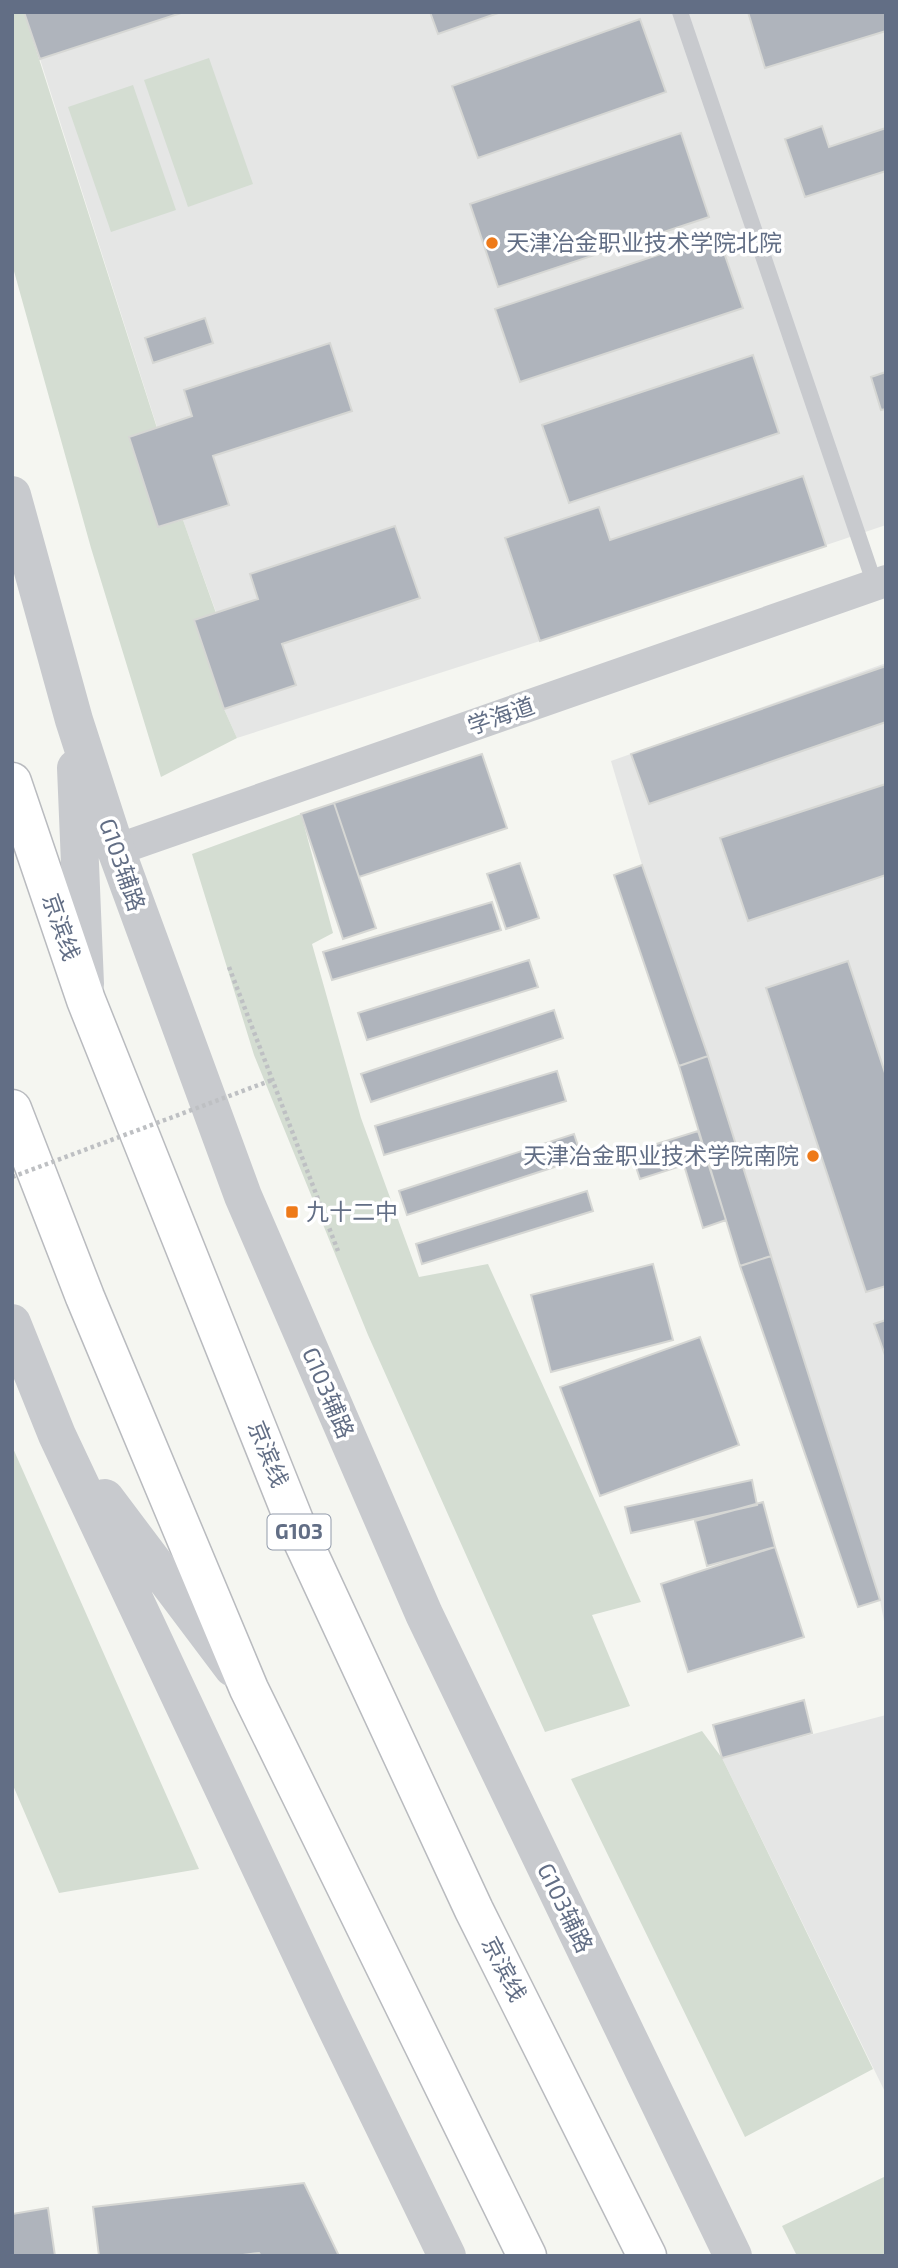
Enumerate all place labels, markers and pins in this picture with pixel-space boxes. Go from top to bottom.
place label: 天津冶金职业技术学院北院 [506,228,782,256]
marker: 天津冶金职业技术学院北院 [484,235,500,251]
place label: 天津冶金职业技术学院南院 [523,1141,799,1169]
marker: 天津冶金职业技术学院南院 [805,1148,821,1164]
place label: 九十二中 [306,1197,398,1225]
marker: 九十二中 [284,1204,300,1220]

